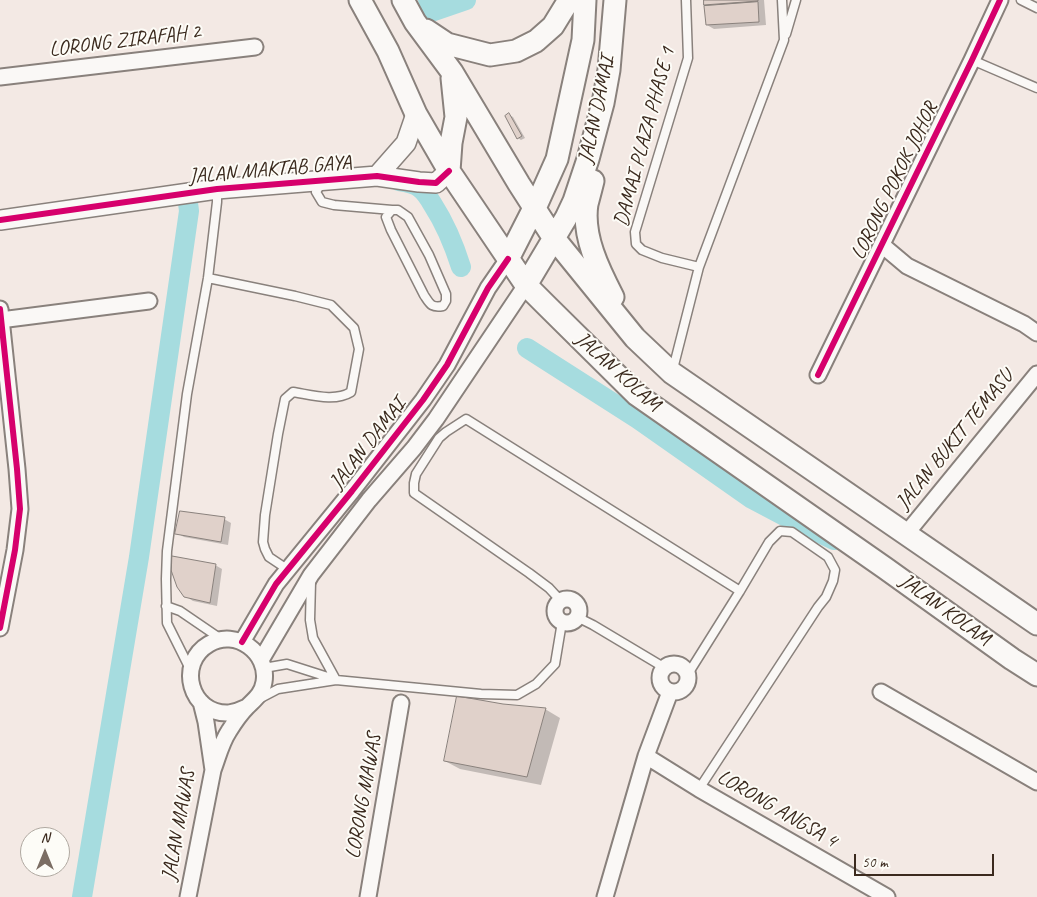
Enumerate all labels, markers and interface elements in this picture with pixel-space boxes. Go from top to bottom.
street label: LORONG ZIRAFAH 2 [48,19,202,63]
street label: DAMAI PLAZA PHASE 1 [609,45,681,229]
street label: JALAN DAMAI [573,54,621,166]
street label: LORONG POKOK JOHOR [846,98,944,264]
street label: JALAN MAKTAB GAYA [188,150,352,190]
street label: JALAN KOLAM [570,327,666,417]
street label: JALAN BUKIT TEMASU [891,365,1019,515]
street label: JALAN DAMAI [325,393,411,495]
street label: JALAN KOLAM [894,568,996,652]
street label: LORONG MAWAS [341,731,387,861]
street label: LORONG ANGSA 4 [712,764,842,854]
street label: JALAN MAWAS [157,767,201,883]
north arrow [20,827,70,877]
text: N [41,829,49,846]
scale bar [857,844,997,876]
text: 50 m [862,853,888,872]

